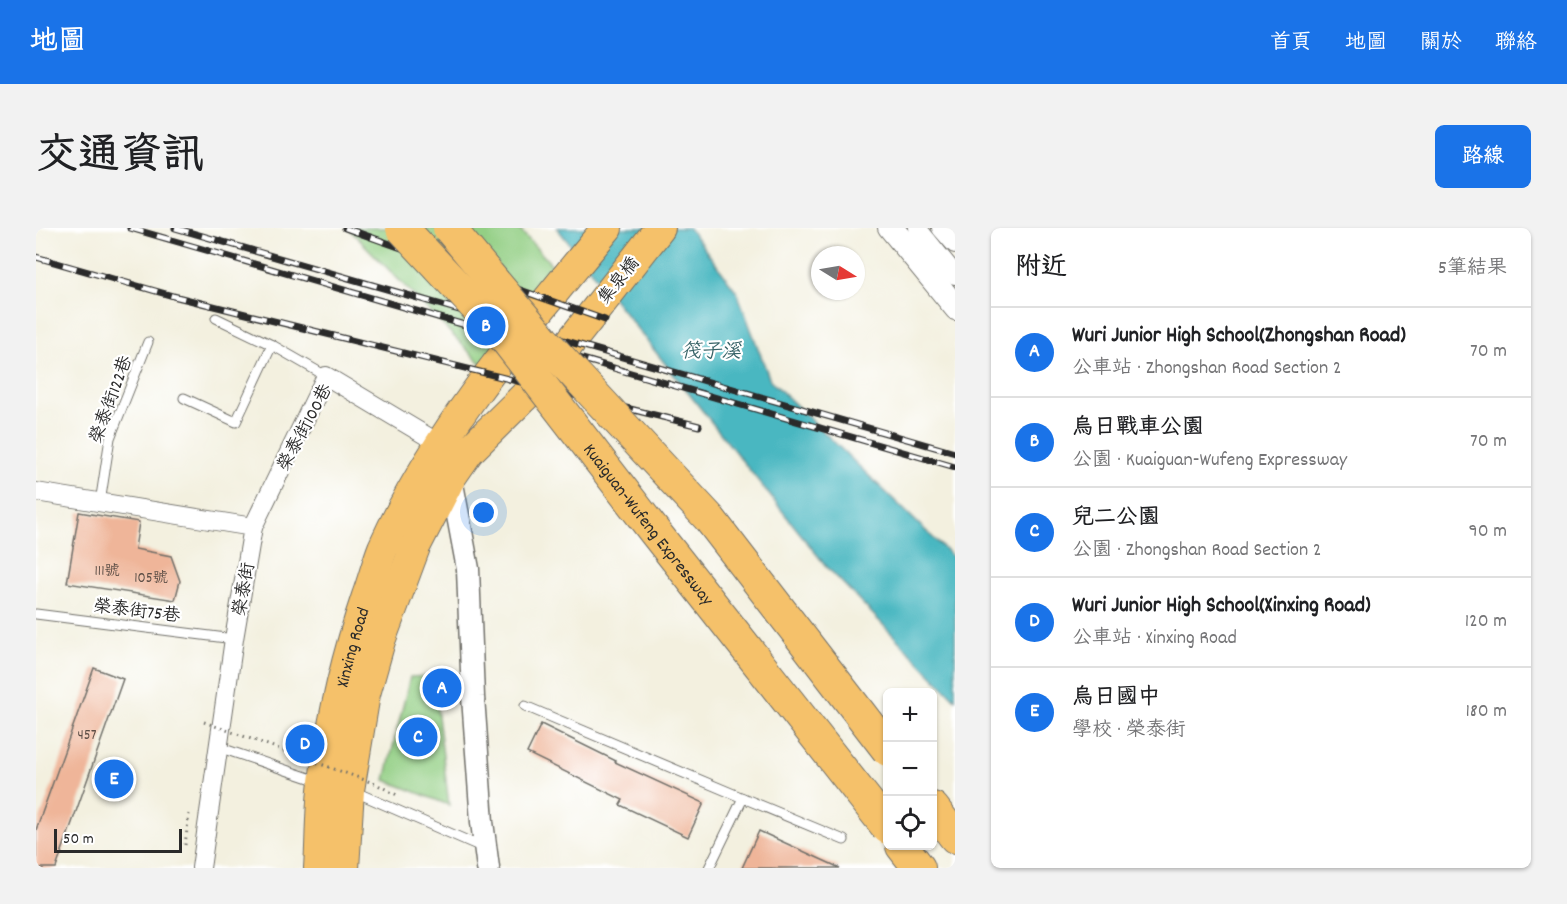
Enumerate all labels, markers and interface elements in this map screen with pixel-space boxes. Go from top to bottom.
text: 地圖 [30,24,86,64]
text: 首頁 [1270,29,1312,59]
text: 地圖 [1345,29,1387,59]
text: 關於 [1420,29,1462,59]
text: 聯絡 [1495,29,1537,59]
button: 路線 [1435,125,1531,188]
text: 交通資訊 [36,129,204,189]
north arrow [811,246,865,300]
text: 附近 [1015,250,1067,287]
street label: 集泉橋 [593,253,646,311]
text: 5筆結果 [1438,255,1507,283]
pin: B [466,304,506,348]
text: Wuri Junior High School(Zhongshan Road) [1072,321,1406,352]
text: A [1029,338,1040,366]
text: 70 m [1470,338,1507,366]
water label: 筏子溪 [681,339,742,367]
street label: 榮泰街122巷 [85,353,140,447]
text: 公車站 · Zhongshan Road Section 2 [1072,355,1342,383]
street label: 榮泰街100巷 [273,380,340,476]
text: 烏日戰車公園 [1072,413,1204,444]
text: B [1030,428,1039,456]
text: 70 m [1470,428,1507,456]
street label: Kuaiguan-Wufeng Expressway [576,439,719,612]
text: 公園 · Kuaiguan-Wufeng Expressway [1072,447,1347,475]
your location [469,498,498,527]
text: 兒二公園 [1072,503,1160,534]
text: C [1030,518,1039,546]
text: 90 m [1469,518,1507,546]
text: 公園 · Zhongshan Road Section 2 [1072,537,1322,565]
house number: 111號 [95,561,119,583]
street label: 榮泰街 [228,561,262,618]
house number: 105號 [134,568,168,590]
text: Wuri Junior High School(Xinxing Road) [1072,591,1371,622]
street label: 榮泰街75巷 [92,595,182,630]
street label: Xinxing Road [331,605,377,690]
text: D [1029,608,1040,636]
text: 120 m [1465,608,1507,636]
text: 公車站 · Xinxing Road [1072,625,1237,653]
pin: A [422,666,462,710]
text: 烏日國中 [1072,683,1160,714]
map controls [883,688,937,850]
button: + [883,688,937,742]
text: E [1030,698,1039,726]
text: 180 m [1465,698,1507,726]
pin: C [398,714,437,760]
text: 學校 · 榮泰街 [1072,717,1186,745]
pin: D [286,722,324,766]
house number: 457 [78,725,97,747]
button: − [883,742,937,796]
pin: E [94,756,134,802]
button: locate [883,796,937,850]
scale bar [54,826,182,854]
text: 50 m [63,828,94,851]

